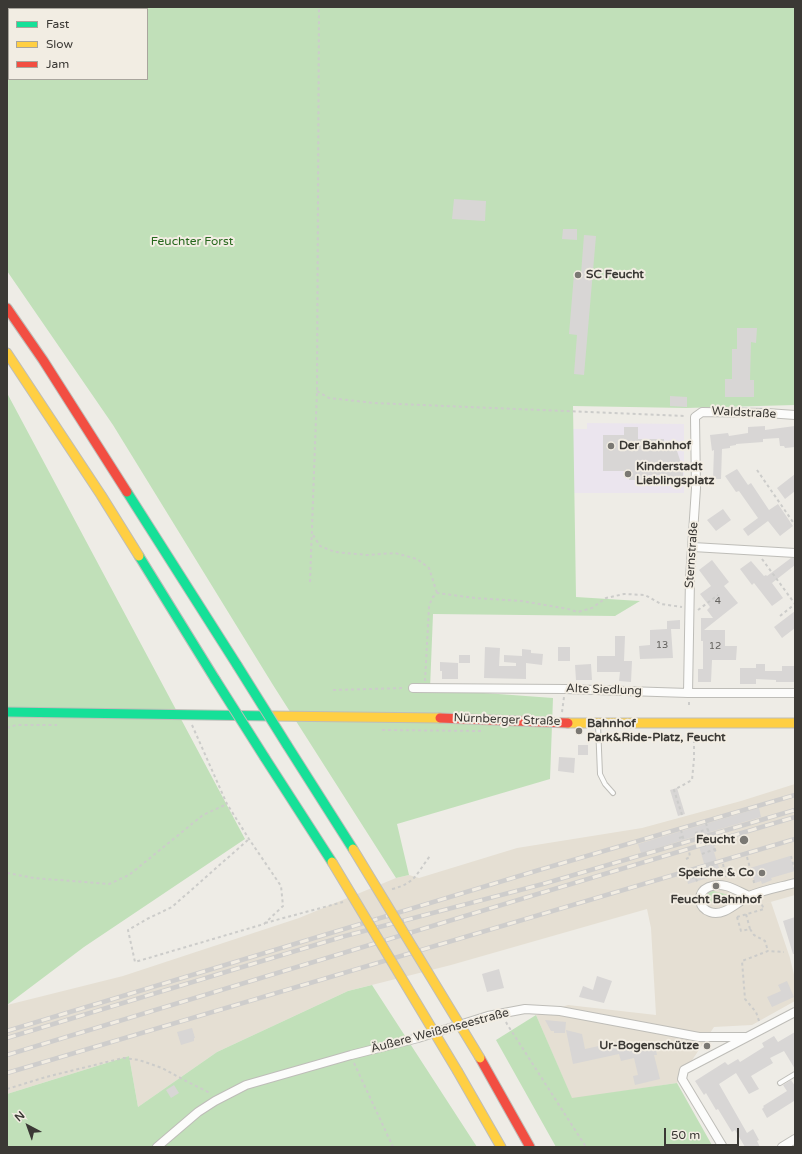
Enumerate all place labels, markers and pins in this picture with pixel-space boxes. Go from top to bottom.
place label: SC Feucht [586,268,644,282]
marker: SC Feucht [573,270,583,280]
place label: Der Bahnhof [619,439,691,453]
marker: Der Bahnhof [606,441,616,451]
place label: Kinderstadt Lieblingsplatz [636,460,715,488]
marker: Kinderstadt Lieblingsplatz [623,469,633,479]
place label: Bahnhof Park&Ride-Platz, Feucht [587,717,726,745]
marker: Bahnhof Park&Ride-Platz, Feucht [574,726,584,736]
place label: Feucht [696,833,735,847]
marker: Feucht [738,834,750,846]
place label: Speiche & Co [678,866,754,880]
marker: Speiche & Co [757,868,767,878]
marker: Feucht Bahnhof [711,881,721,891]
place label: Feucht Bahnhof [671,893,761,907]
place label: Ur-Bogenschütze [599,1039,699,1053]
marker: Ur-Bogenschütze [702,1041,712,1051]

